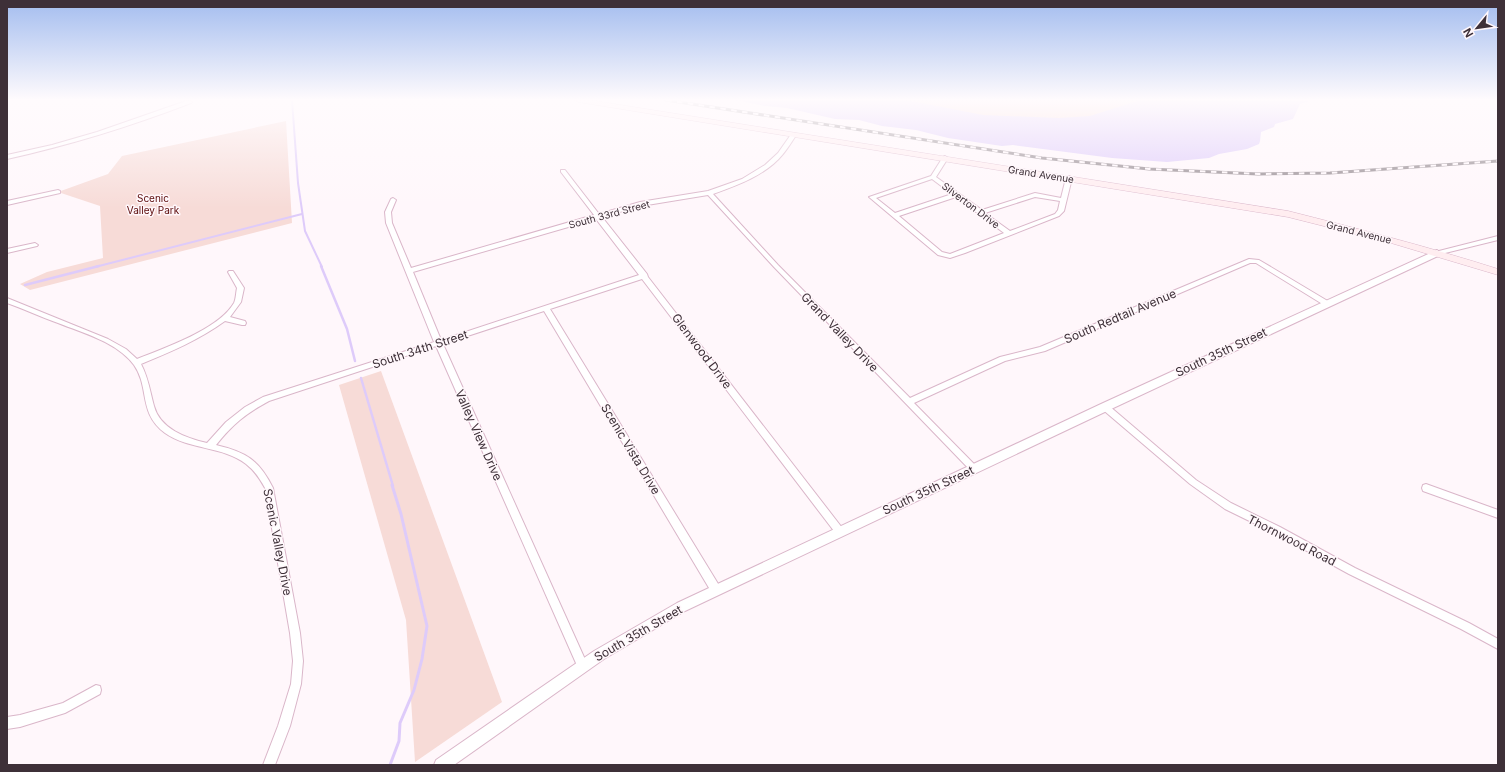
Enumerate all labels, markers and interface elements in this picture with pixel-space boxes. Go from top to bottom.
north arrow [1457,8,1497,48]
text: N [1460,26,1476,40]
street label: Grand Avenue [1007,163,1075,185]
street label: Silverton Drive [940,179,1002,231]
park label: Scenic Valley Park [127,192,180,216]
street label: South 33rd Street [567,197,652,231]
street label: Grand Avenue [1325,218,1393,246]
street label: South Redtail Avenue [1062,286,1178,346]
street label: Grand Valley Drive [798,289,882,375]
street label: Glenwood Drive [669,310,735,392]
street label: South 35th Street [1173,324,1269,380]
street label: South 34th Street [370,326,470,372]
street label: Valley View Drive [452,387,506,483]
street label: Scenic Vista Drive [598,401,664,497]
street label: South 35th Street [880,462,976,518]
street label: Scenic Valley Drive [260,487,296,597]
street label: Thornwood Road [1245,511,1339,569]
street label: South 35th Street [591,602,685,664]

